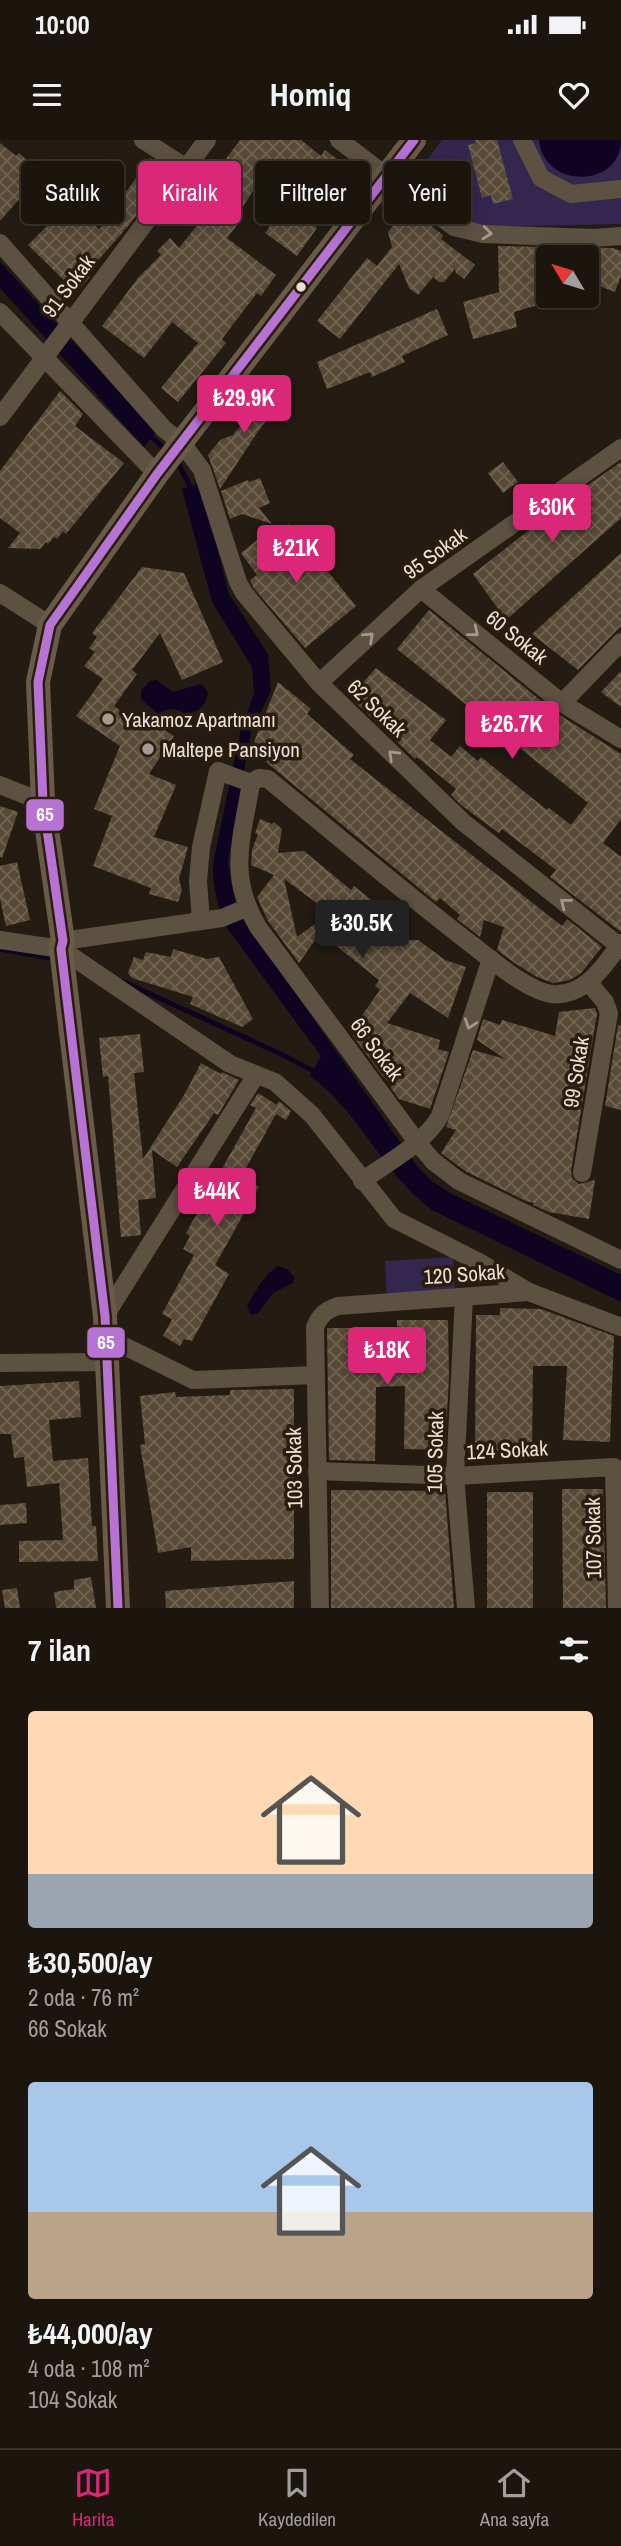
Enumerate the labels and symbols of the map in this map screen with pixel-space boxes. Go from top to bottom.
one-way arrow [481,226,492,241]
north arrow [536,245,598,308]
street label: 91 Sokak [35,248,101,323]
unlabelled marker [294,280,308,294]
pin: ₺29.9K [187,376,301,435]
pin: ₺30K [511,484,593,544]
street label: 95 Sokak [397,520,473,586]
pin: ₺21K [255,526,337,585]
street label: 60 Sokak [480,603,554,671]
one-way arrow [466,624,479,636]
one-way arrow [361,632,374,645]
street label: 62 Sokak [341,673,413,744]
pin: ₺26.7K [455,702,569,761]
place label: Yakamoz Apartmanı [122,705,276,734]
marker: Yakamoz Apartmanı [100,711,116,727]
place label: Maltepe Pansiyon [162,735,300,764]
marker: Maltepe Pansiyon [140,741,156,757]
one-way arrow [388,751,401,764]
line badge: 65 [25,798,65,832]
text: 65 [36,801,54,827]
one-way arrow [560,899,573,912]
pin: ₺30.5K [305,900,419,960]
street label: 66 Sokak [344,1012,410,1087]
one-way arrow [464,1017,478,1029]
street label: 99 Sokak [556,1034,596,1110]
pin: ₺44K [176,1168,258,1228]
street label: 120 Sokak [422,1257,506,1291]
line badge: 65 [86,1326,126,1359]
pin: ₺18K [346,1328,428,1387]
text: 65 [97,1329,115,1355]
street label: 105 Sokak [420,1411,450,1493]
street label: 103 Sokak [279,1427,309,1509]
street label: 124 Sokak [466,1433,549,1467]
street label: 107 Sokak [578,1497,608,1579]

